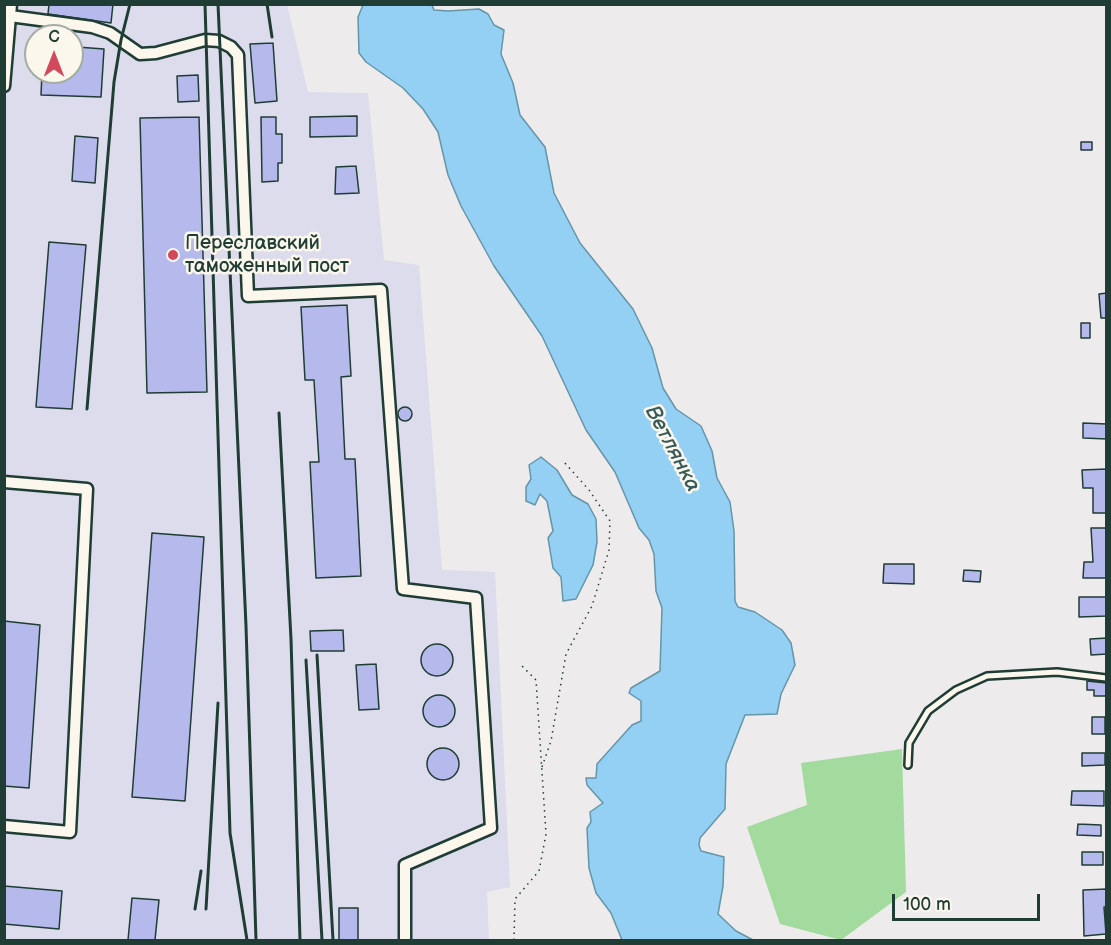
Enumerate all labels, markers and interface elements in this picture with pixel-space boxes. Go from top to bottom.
north arrow [24,24,84,84]
text: С [48,28,60,47]
place label: Переславский таможенный пост [185,232,349,279]
marker: Переславский таможенный пост [166,248,180,262]
water label: Ветлянка [639,402,705,496]
scale bar [895,882,1044,920]
text: 100 m [903,894,951,915]

